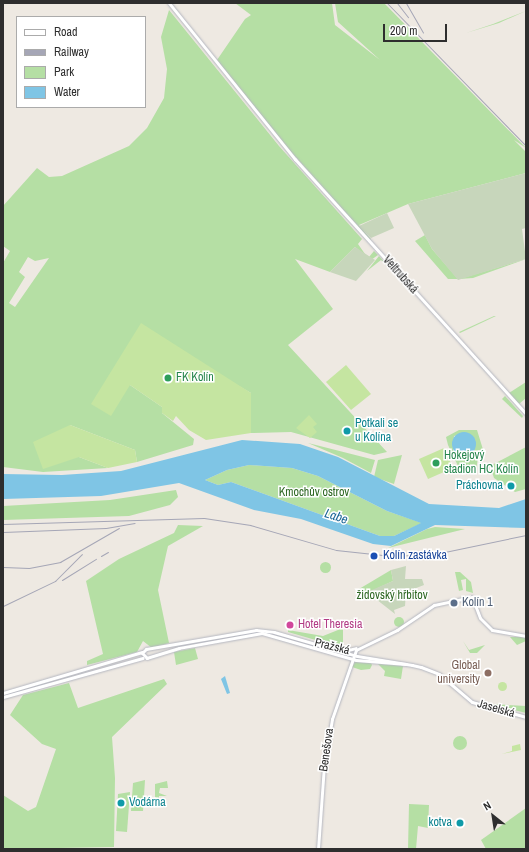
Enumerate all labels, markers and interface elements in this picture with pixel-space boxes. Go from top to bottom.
legend [16,16,146,108]
scale bar [385,16,449,42]
text: 200 m [390,23,417,39]
text: Road [54,24,78,40]
text: Railway [54,44,89,60]
text: Park [54,64,74,80]
text: Water [54,84,80,100]
street label: Veltrubská [379,253,421,297]
place label: FK Kolín [176,371,214,385]
marker: FK Kolín [163,373,173,383]
place label: Potkali se u Kolína [355,417,398,445]
marker: Potkali se u Kolína [342,426,352,436]
place label: Hokejový stadion HC Kolín [444,449,518,477]
marker: Hokejový stadion HC Kolín [431,458,441,468]
place label: Práchovna [456,479,503,493]
marker: Práchovna [506,481,516,491]
park label: Kmochův ostrov [279,486,349,500]
water label: Labe [322,506,350,528]
place label: Kolín zastávka [383,549,447,563]
marker: Kolín zastávka [368,550,380,562]
park label: židovský hřbitov [356,589,428,603]
place label: Kolín 1 [462,596,493,610]
marker: Kolín 1 [449,598,459,608]
place label: Hotel Theresia [298,618,363,632]
marker: Hotel Theresia [285,620,295,630]
street label: Pražská [313,636,351,658]
place label: Global university [437,659,480,687]
marker: Global university [483,668,493,678]
street label: Jaselská [476,697,516,721]
street label: Benešova [317,727,337,773]
place label: Vodárna [129,796,166,810]
north arrow [473,796,513,836]
marker: Vodárna [116,798,126,808]
text: N [481,798,493,813]
place label: kotva [428,816,452,830]
marker: kotva [455,818,465,828]

